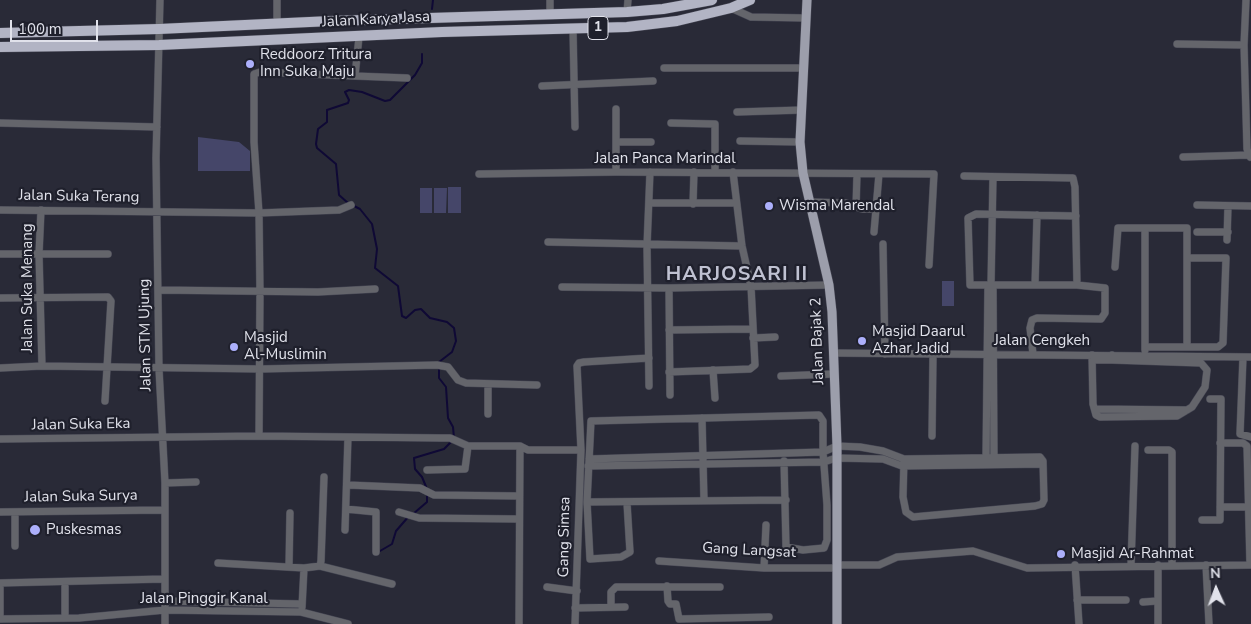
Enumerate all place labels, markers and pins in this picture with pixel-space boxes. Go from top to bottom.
place label: Reddoorz Tritura Inn Suka Maju [260,46,372,81]
marker: Reddoorz Tritura Inn Suka Maju [244,58,256,70]
place label: Wisma Marendal [779,197,895,215]
marker: Wisma Marendal [763,200,775,212]
place label: Masjid Daarul Azhar Jadid [872,323,965,358]
place label: Masjid Al-Muslimin [244,329,327,364]
marker: Masjid Daarul Azhar Jadid [856,335,868,347]
marker: Masjid Al-Muslimin [228,341,240,353]
place label: Puskesmas [46,521,122,539]
marker: Puskesmas [28,523,42,537]
place label: Masjid Ar-Rahmat [1071,545,1193,563]
marker: Masjid Ar-Rahmat [1055,548,1067,560]

